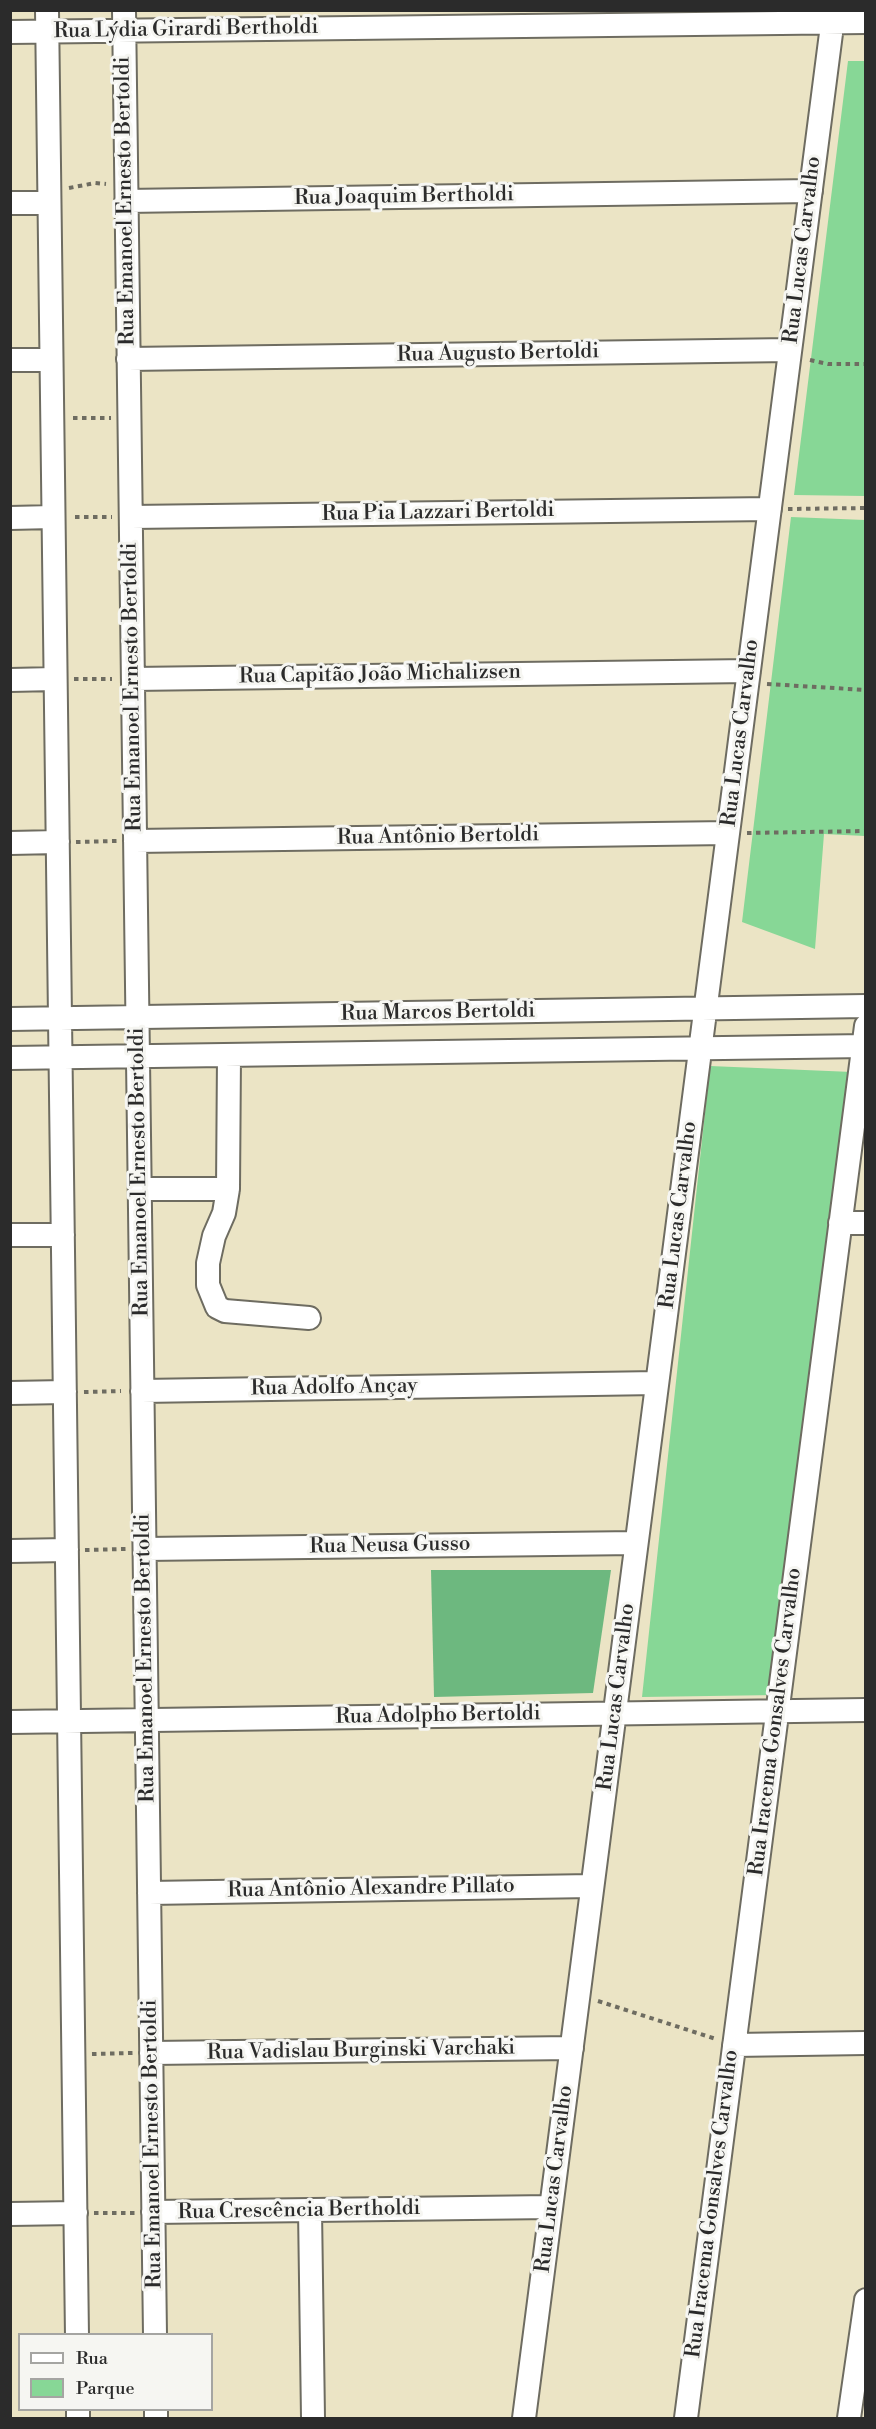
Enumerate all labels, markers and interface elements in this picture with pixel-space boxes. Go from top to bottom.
street label: Rua Lýdia Girardi Bertholdi [53,15,319,45]
street label: Rua Emanoel Ernesto Bertoldi [111,56,141,346]
street label: Rua Lucas Carvalho [779,155,827,345]
street label: Rua Joaquim Bertholdi [294,182,514,212]
street label: Rua Augusto Bertoldi [397,340,599,368]
street label: Rua Pia Lazzari Bertoldi [321,498,555,528]
street label: Rua Emanoel Ernesto Bertoldi [118,542,148,832]
street label: Rua Lucas Carvalho [717,638,765,828]
street label: Rua Capitão João Michalizsen [239,660,521,690]
street label: Rua Antônio Bertoldi [337,823,539,851]
street label: Rua Marcos Bertoldi [341,999,535,1027]
street label: Rua Emanoel Ernesto Bertoldi [125,1027,155,1317]
street label: Rua Lucas Carvalho [655,1120,703,1310]
street label: Rua Adolfo Ançay [250,1374,418,1402]
street label: Rua Emanoel Ernesto Bertoldi [131,1513,161,1803]
street label: Rua Neusa Gusso [309,1532,471,1560]
street label: Rua Iracema Gonsalves Carvalho [745,1566,807,1878]
street label: Rua Lucas Carvalho [593,1602,641,1792]
street label: Rua Adolpho Bertoldi [335,1702,541,1730]
street label: Rua Antônio Alexandre Pillato [227,1874,515,1904]
street label: Rua Emanoel Ernesto Bertoldi [138,1999,168,2289]
street label: Rua Vadislau Burginski Varchaki [207,2036,515,2066]
street label: Rua Iracema Gonsalves Carvalho [682,2048,744,2360]
street label: Rua Lucas Carvalho [531,2084,579,2274]
street label: Rua Crescência Bertholdi [177,2196,421,2226]
legend [18,2333,213,2411]
text: Rua [76,2347,108,2370]
text: Parque [76,2377,135,2400]

